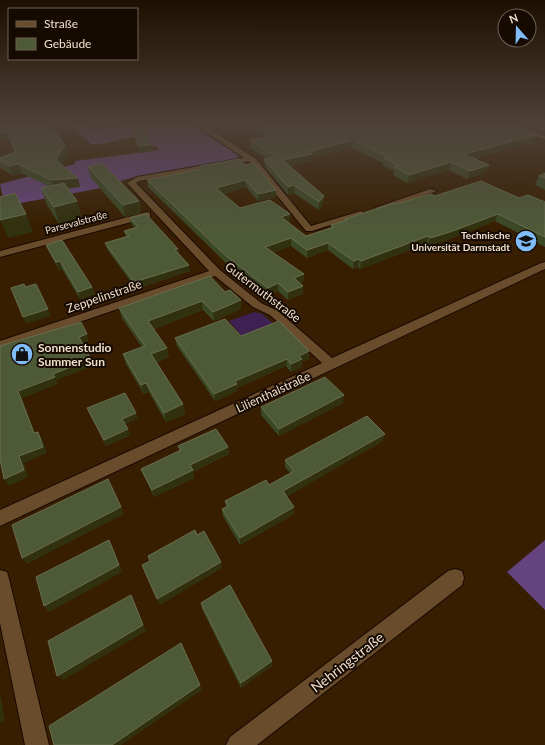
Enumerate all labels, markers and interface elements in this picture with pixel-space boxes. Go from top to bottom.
legend [8,8,138,60]
north arrow [497,8,537,48]
text: N [507,11,520,26]
text: Straße [44,16,78,31]
text: Gebäude [44,36,91,51]
street label: Parsevalstraße [44,208,108,236]
school or university icon: Technische Universität Darmstadt [513,228,539,254]
place label: Technische Universität Darmstadt [411,229,511,253]
street label: Gutermuthstraße [222,259,304,325]
street label: Zeppelinstraße [64,276,144,316]
place label: Sonnenstudio Summer Sun [38,340,112,369]
shop icon: Sonnenstudio Summer Sun [9,341,35,367]
street label: Lilienthalstraße [233,368,313,416]
street label: Nehringstraße [307,628,387,696]

